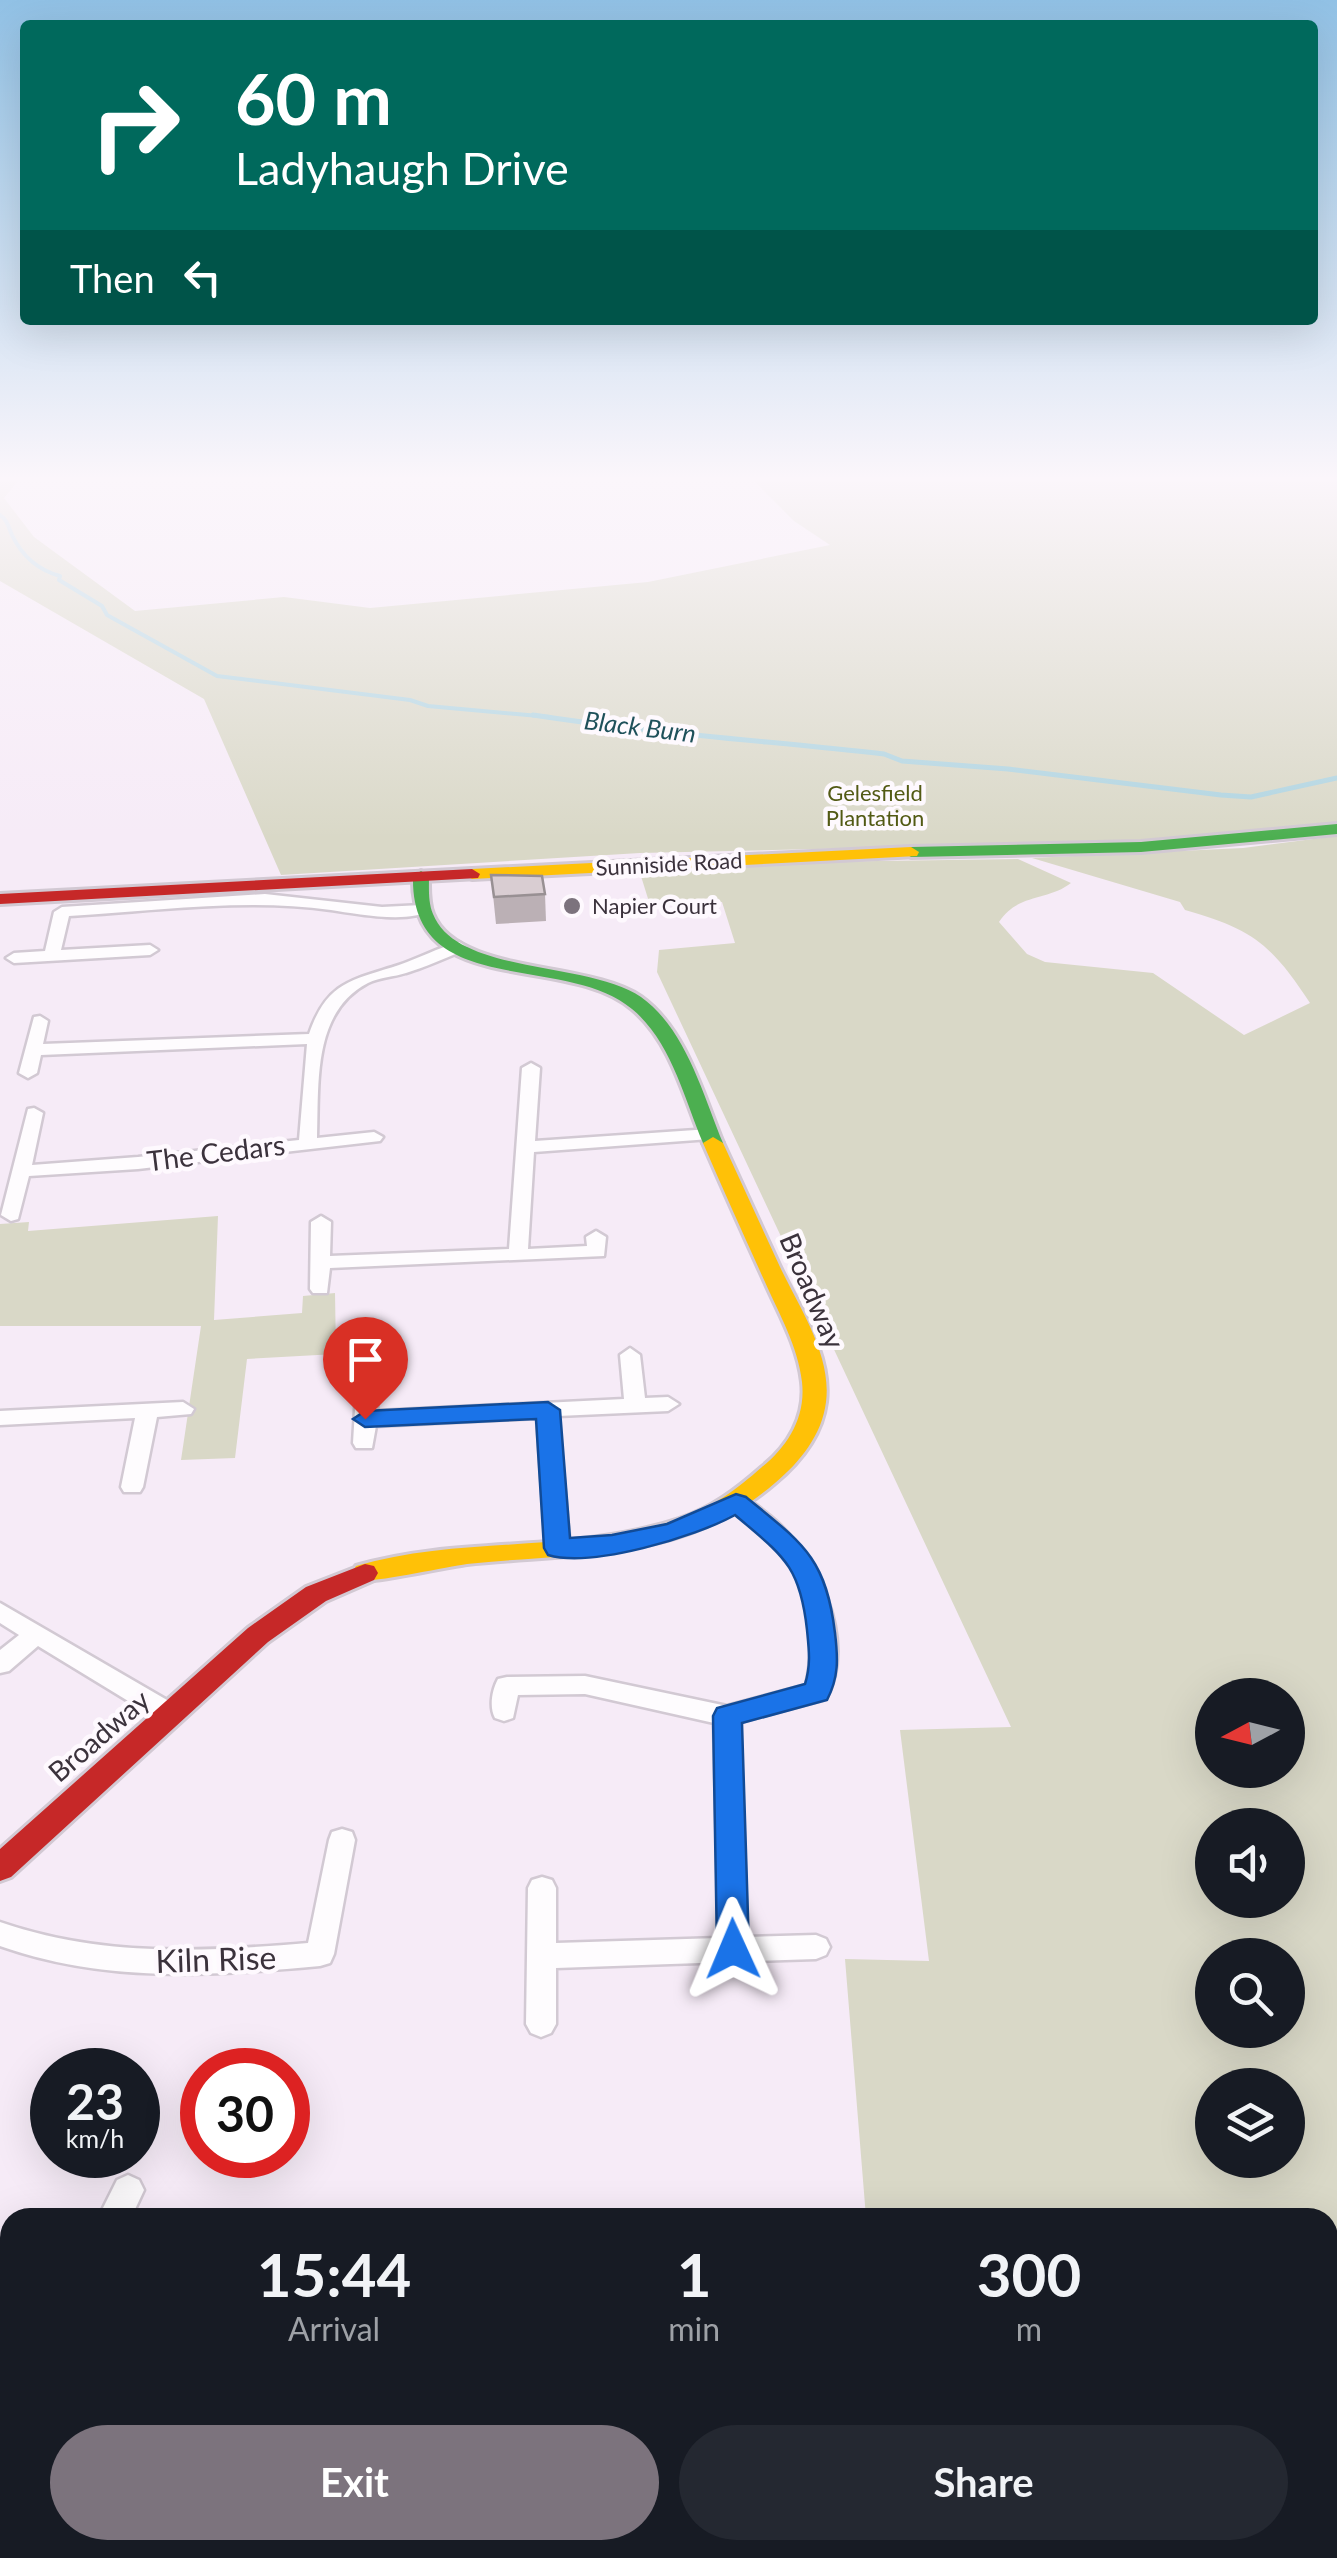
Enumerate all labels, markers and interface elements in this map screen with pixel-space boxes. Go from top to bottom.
text: 60 m [235,56,392,140]
icon: right [70,60,200,190]
text: Ladyhaugh Drive [235,141,569,195]
icon: left [175,250,230,305]
text: Then [70,255,155,301]
water label: Black Burn [583,704,698,748]
park label: Gelesfield Plantation [826,779,924,831]
street label: Sunniside Road [595,846,743,881]
place label: Napier Court [592,892,717,919]
marker: Napier Court [561,895,583,917]
street label: The Cedars [145,1127,287,1177]
street label: Broadway [773,1227,853,1354]
pin [323,1317,408,1420]
icon: arrive [338,1332,393,1387]
north arrow [1195,1678,1305,1788]
map controls [1195,1678,1305,2178]
street label: Broadway [41,1682,156,1788]
button: sound [1195,1808,1305,1918]
position arrow [681,1897,785,2001]
street label: Kiln Rise [155,1937,277,1980]
button: search [1195,1938,1305,2048]
speed limit sign: 30 [180,2048,310,2178]
button: layers [1195,2068,1305,2178]
text: 23 [66,2071,124,2131]
text: km/h [66,2123,124,2153]
text: 15:44 [257,2238,411,2310]
text: 1 [677,2238,712,2310]
text: 300 [977,2238,1081,2310]
text: Arrival [288,2309,380,2348]
text: min [668,2309,720,2348]
text: m [1016,2309,1042,2348]
button: Exit [50,2425,659,2540]
button: Share [679,2425,1288,2540]

